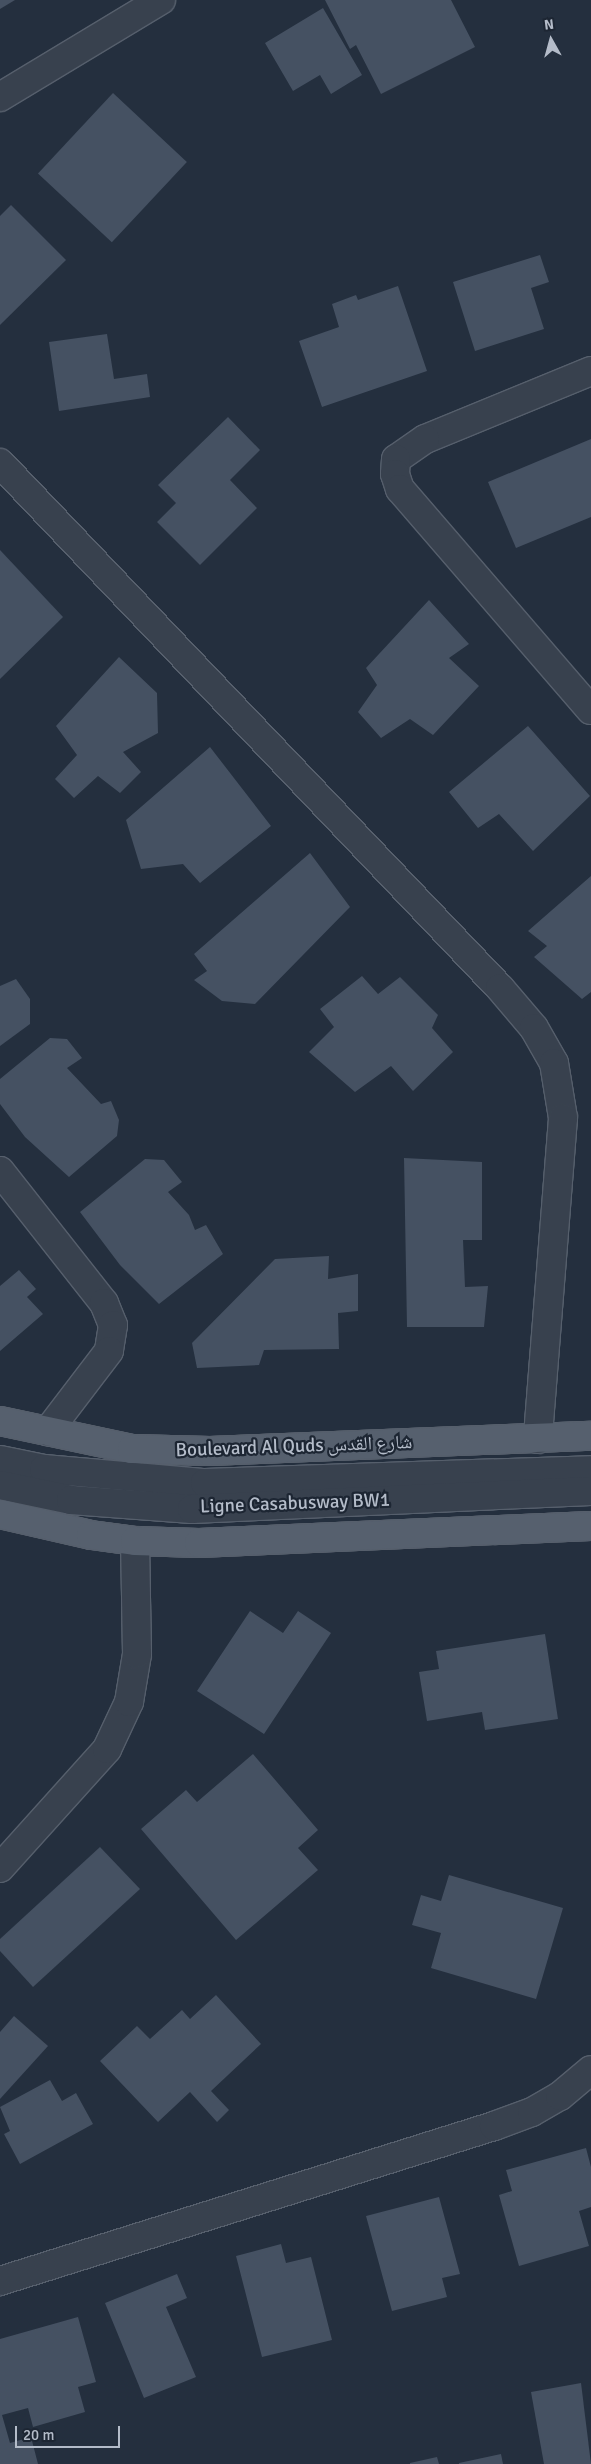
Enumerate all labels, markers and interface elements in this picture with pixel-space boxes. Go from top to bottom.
north arrow [526,15,576,65]
text: N [543,16,555,34]
street label: Boulevard Al Quds شارع القدس [175,1431,413,1463]
street label: Ligne Casabusway BW1 [200,1489,390,1519]
scale bar [18,2416,122,2448]
text: 20 m [23,2426,54,2444]

